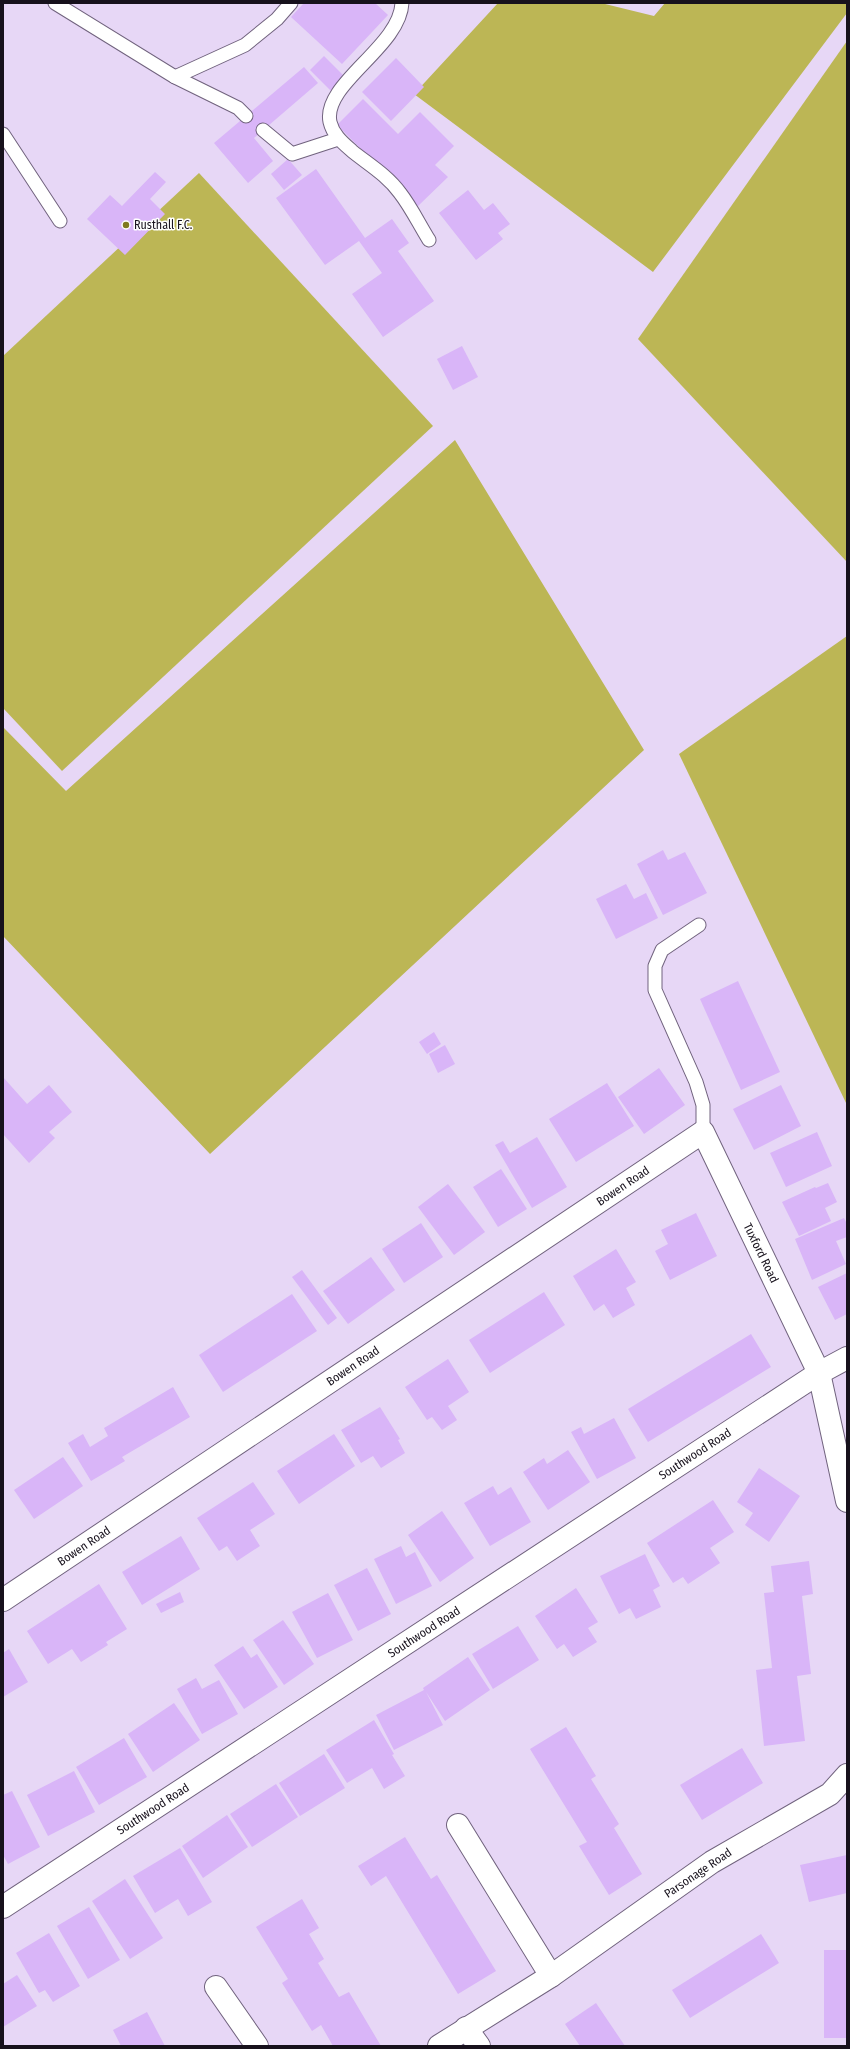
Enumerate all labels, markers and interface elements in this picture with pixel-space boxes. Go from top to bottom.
place label: Rusthall F.C. [134,218,193,232]
marker: Rusthall F.C. [121,220,131,230]
street label: Bowen Road [594,1163,652,1209]
street label: Tuxford Road [741,1221,781,1285]
street label: Bowen Road [324,1343,382,1389]
street label: Southwood Road [656,1425,734,1483]
street label: Bowen Road [55,1523,113,1569]
street label: Southwood Road [385,1603,463,1661]
street label: Southwood Road [114,1780,192,1838]
street label: Parsonage Road [662,1845,734,1901]

